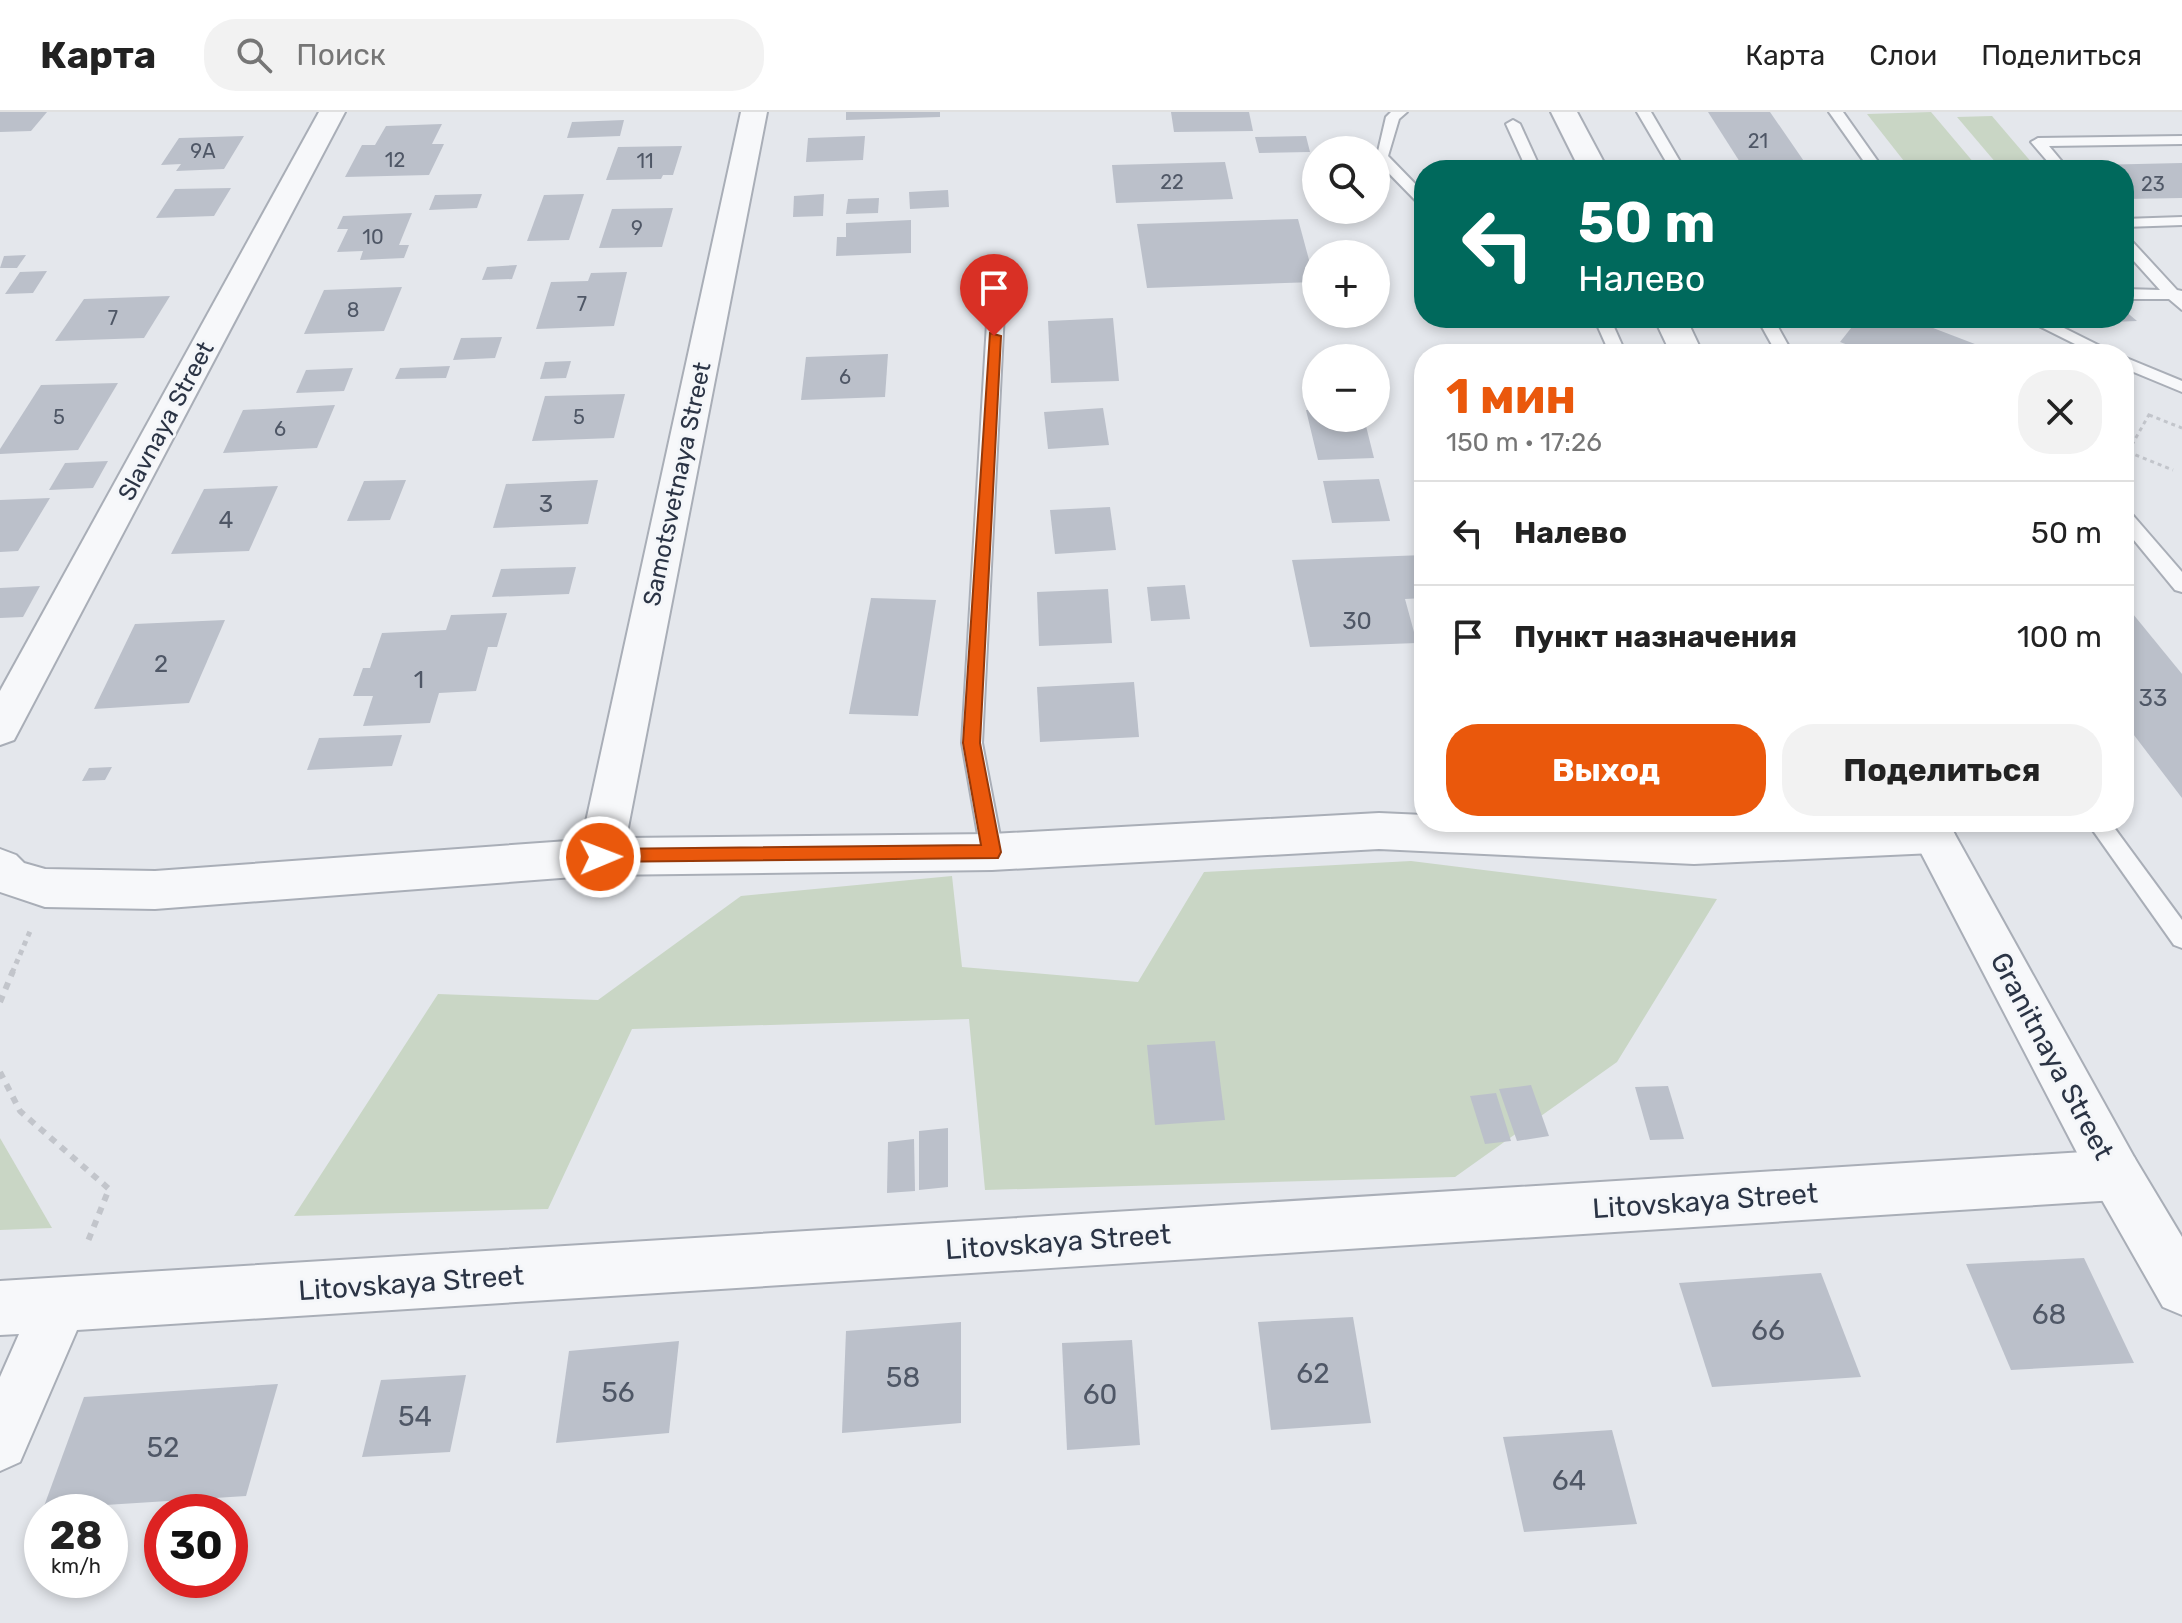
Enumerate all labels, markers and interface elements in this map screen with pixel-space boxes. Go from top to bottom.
search box [204,19,764,91]
text: Карта [40,32,156,78]
icon: search [232,33,276,77]
text: Поиск [296,37,386,73]
text: Карта [1745,39,1825,72]
text: Слои [1869,39,1937,72]
text: Поделиться [1981,39,2142,72]
house number: 21 [1748,129,1768,153]
map controls [1302,136,1390,432]
button: search [1302,136,1390,224]
house number: 9А [190,139,216,163]
house number: 12 [385,148,405,172]
house number: 11 [636,149,654,173]
house number: 22 [1160,170,1184,194]
house number: 23 [2141,172,2165,196]
text: 50 m [1578,190,1715,256]
icon: left [1446,192,1550,296]
house number: 9 [631,216,643,240]
house number: 10 [362,225,384,249]
button: + [1302,240,1390,328]
pin [960,254,1028,336]
text: Налево [1578,257,1705,300]
icon: arrive [972,266,1016,310]
house number: 7 [577,292,587,316]
house number: 8 [347,298,359,322]
house number: 7 [108,306,118,330]
street label: Slavnaya Street [112,337,220,505]
button: − [1302,344,1390,432]
street label: Samotsvetnaya Street [637,359,717,609]
house number: 6 [839,365,851,389]
text: 1 мин [1446,368,1576,425]
button: close [2018,370,2102,454]
house number: 5 [53,405,65,429]
house number: 5 [573,405,585,429]
house number: 6 [274,417,286,441]
text: 150 m · 17:26 [1446,427,1602,458]
house number: 3 [539,490,553,518]
house number: 4 [219,506,234,534]
icon: left [1446,511,1490,555]
text: Налево [1514,515,1627,551]
text: 50 m [2031,515,2102,551]
house number: 30 [1342,607,1372,635]
icon: arrive [1446,615,1490,659]
text: Пункт назначения [1514,619,1797,655]
text: 100 m [2017,619,2102,655]
house number: 2 [154,650,168,678]
house number: 1 [414,666,424,694]
house number: 33 [2139,684,2167,712]
button: Выход [1446,724,1766,816]
button: Поделиться [1782,724,2102,816]
position arrow [558,815,642,899]
street label: Granitnaya Street [1983,947,2121,1165]
street label: Litovskaya Street [1591,1177,1819,1225]
street label: Litovskaya Street [944,1218,1172,1266]
street label: Litovskaya Street [297,1259,525,1307]
house number: 68 [2032,1298,2066,1331]
house number: 66 [1751,1314,1785,1347]
house number: 62 [1296,1357,1330,1390]
house number: 58 [886,1361,920,1394]
house number: 56 [601,1376,635,1409]
house number: 60 [1083,1378,1117,1411]
house number: 54 [398,1400,432,1433]
house number: 52 [146,1431,180,1464]
house number: 64 [1552,1464,1586,1497]
speed limit sign: 30 [144,1494,248,1598]
text: 28 [49,1512,103,1559]
text: km/h [51,1554,101,1578]

